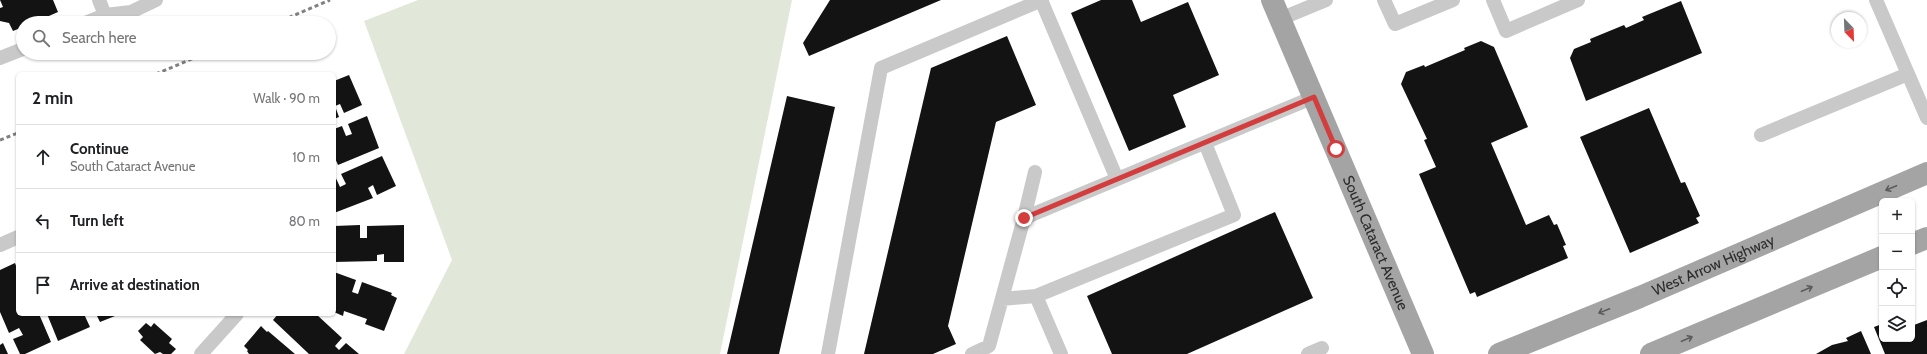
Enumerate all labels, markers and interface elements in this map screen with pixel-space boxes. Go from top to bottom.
north arrow [1831,12,1867,48]
search box [16,16,336,60]
icon: search [30,27,52,49]
text: Search here [62,29,137,47]
text: 2 min [32,88,73,108]
text: Walk · 90 m [253,90,320,106]
text: Continue [70,140,129,158]
route start [1327,140,1345,158]
icon: ahead [32,146,54,168]
text: 10 m [292,149,320,165]
text: South Cataract Avenue [70,158,195,174]
street label: South Cataract Avenue [1339,173,1412,313]
one-way arrow [1886,185,1898,192]
map controls [1879,198,1915,342]
button: + [1879,198,1915,234]
route end [1015,209,1033,227]
icon: left [32,210,54,232]
text: Turn left [70,212,124,230]
text: 80 m [289,213,320,229]
street label: West Arrow Highway [1649,231,1778,300]
button: − [1879,234,1915,270]
button: locate [1879,270,1915,306]
icon: arrive [32,274,54,296]
text: Arrive at destination [70,276,200,294]
one-way arrow [1800,284,1812,292]
button: layers [1879,306,1915,342]
one-way arrow [1599,308,1611,316]
one-way arrow [1680,335,1692,342]

